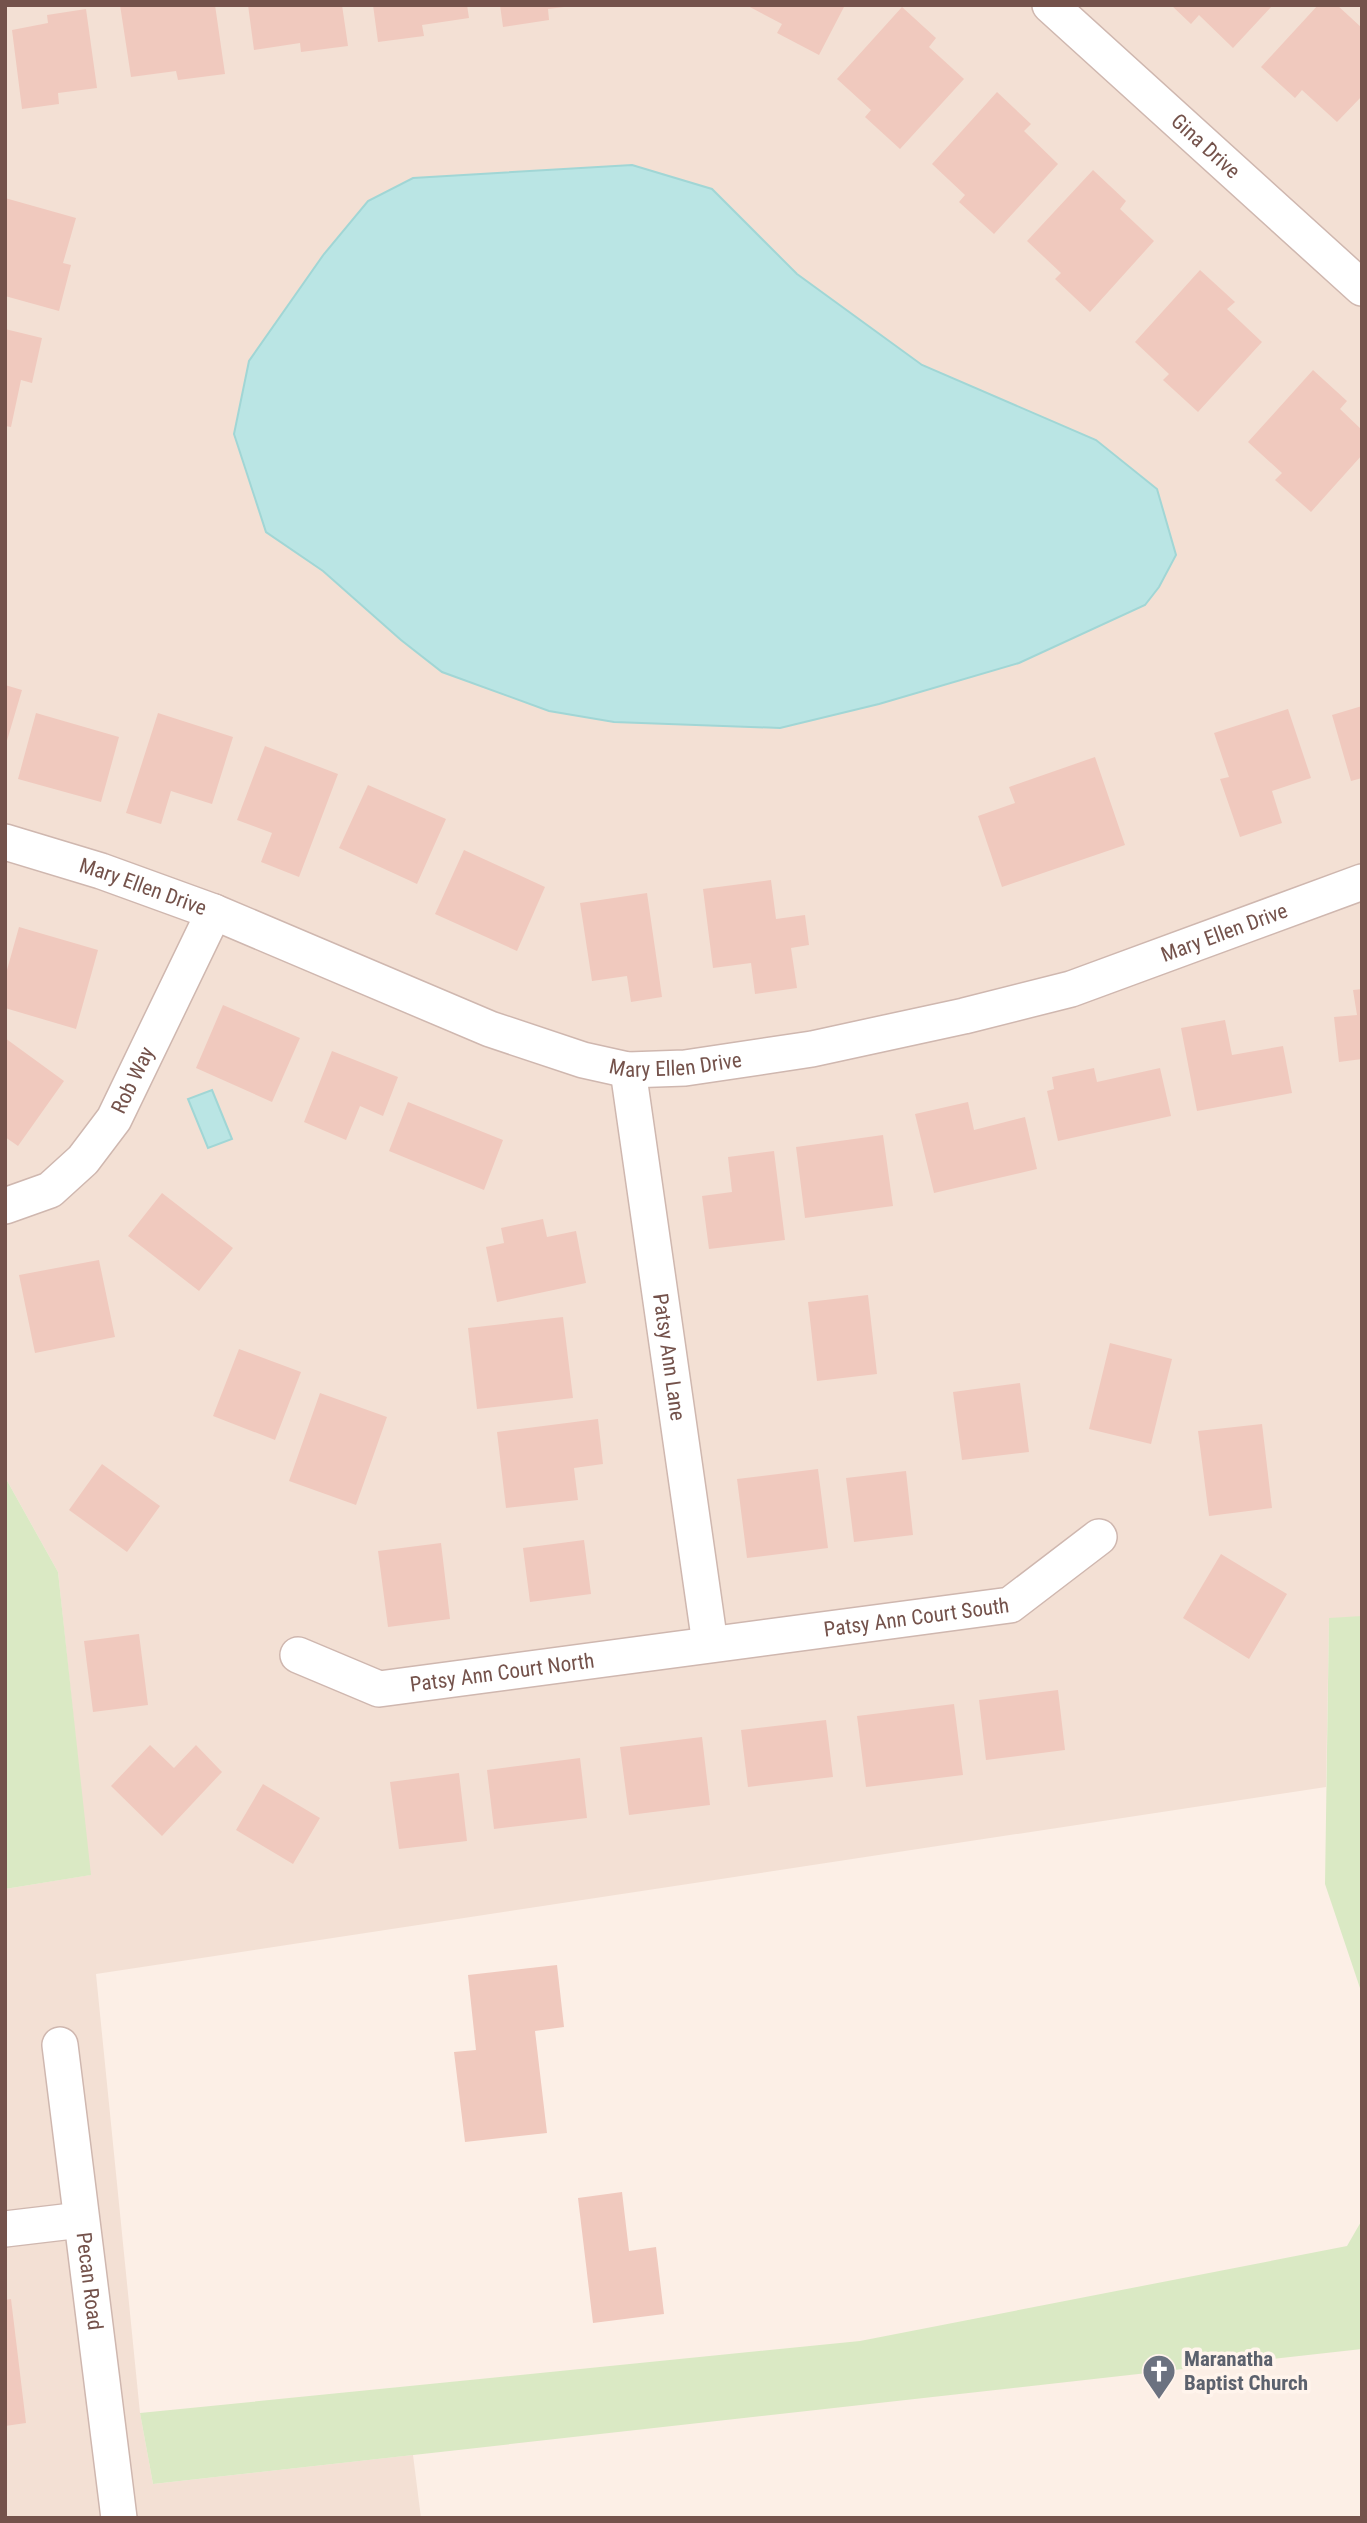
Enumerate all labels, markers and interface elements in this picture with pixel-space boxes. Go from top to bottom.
street label: Gina Drive [1166,109,1245,183]
street label: Mary Ellen Drive [77,853,210,920]
street label: Mary Ellen Drive [1158,898,1291,967]
street label: Rob Way [107,1043,159,1117]
street label: Mary Ellen Drive [607,1048,743,1082]
street label: Patsy Ann Lane [648,1292,690,1422]
street label: Patsy Ann Court South [822,1593,1011,1642]
street label: Patsy Ann Court North [408,1648,596,1697]
street label: Pecan Road [71,2231,107,2331]
place label: Maranatha Baptist Church [1184,2347,1308,2395]
church icon: Maranatha Baptist Church [1140,2352,1178,2401]

